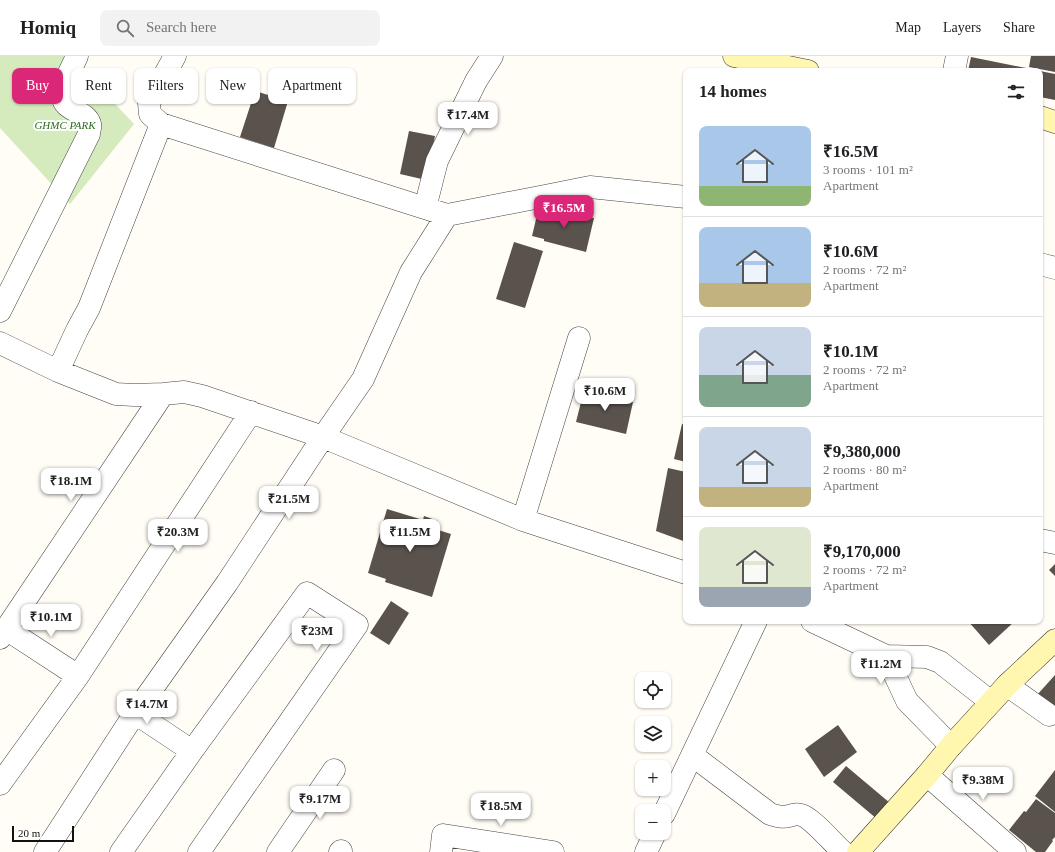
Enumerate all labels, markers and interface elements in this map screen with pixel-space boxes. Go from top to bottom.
search box [100,10,380,46]
text: Homiq [20,17,76,38]
icon: search [114,17,136,39]
text: Search here [146,19,216,35]
text: Map [895,20,921,35]
text: Layers [943,20,981,35]
text: Share [1003,20,1035,35]
chip: Buy [12,68,63,104]
chip: Rent [71,68,126,104]
chip: Filters [134,68,198,104]
chip: New [206,68,260,104]
chip: Apartment [268,68,356,104]
icon: filters [1005,81,1027,103]
text: 14 homes [699,82,767,101]
pin: ₹17.4M [435,102,501,136]
text: ₹17.4M [447,107,489,122]
park label: GHMC PARK [34,119,96,131]
icon: home [731,142,779,190]
text: ₹16.5M [823,142,879,161]
text: 3 rooms · 101 m² [823,162,913,177]
text: Apartment [823,178,879,193]
pin: ₹16.5M [531,195,597,229]
text: ₹16.5M [543,200,585,215]
text: ₹10.6M [823,242,879,261]
icon: home [731,243,779,291]
text: 2 rooms · 72 m² [823,262,906,277]
text: Apartment [823,278,879,293]
text: ₹10.1M [823,342,879,361]
icon: home [731,343,779,391]
text: 2 rooms · 72 m² [823,362,906,377]
pin: ₹10.6M [572,378,638,412]
text: Apartment [823,378,879,393]
text: ₹10.6M [584,383,626,398]
text: ₹9,380,000 [823,442,901,461]
icon: home [731,443,779,491]
text: 2 rooms · 80 m² [823,462,906,477]
pin: ₹18.1M [38,468,104,502]
text: ₹18.1M [50,473,92,488]
text: Apartment [823,478,879,493]
pin: ₹21.5M [256,486,322,520]
text: ₹21.5M [268,491,310,506]
pin: ₹20.3M [145,519,211,553]
pin: ₹11.5M [377,519,443,553]
text: ₹20.3M [157,524,199,539]
text: ₹11.5M [389,524,431,539]
text: ₹9,170,000 [823,542,901,561]
icon: home [731,543,779,591]
text: 2 rooms · 72 m² [823,562,906,577]
text: Apartment [823,578,879,593]
pin: ₹10.1M [18,604,84,638]
text: ₹10.1M [30,609,72,624]
pin: ₹23M [293,618,341,652]
text: ₹23M [301,623,333,638]
pin: ₹11.2M [848,651,914,685]
text: ₹11.2M [860,656,902,671]
map controls [635,672,671,840]
button: locate [635,672,671,708]
pin: ₹14.7M [114,691,180,725]
text: ₹14.7M [126,696,168,711]
button: layers [635,716,671,752]
button: + [635,760,671,796]
pin: ₹9.38M [950,767,1016,801]
text: ₹9.38M [962,772,1004,787]
pin: ₹9.17M [287,786,353,820]
text: ₹9.17M [299,791,341,806]
pin: ₹18.5M [468,793,534,827]
text: ₹18.5M [480,798,522,813]
button: − [635,804,671,840]
scale bar [12,824,74,843]
text: 20 m [18,827,40,839]

